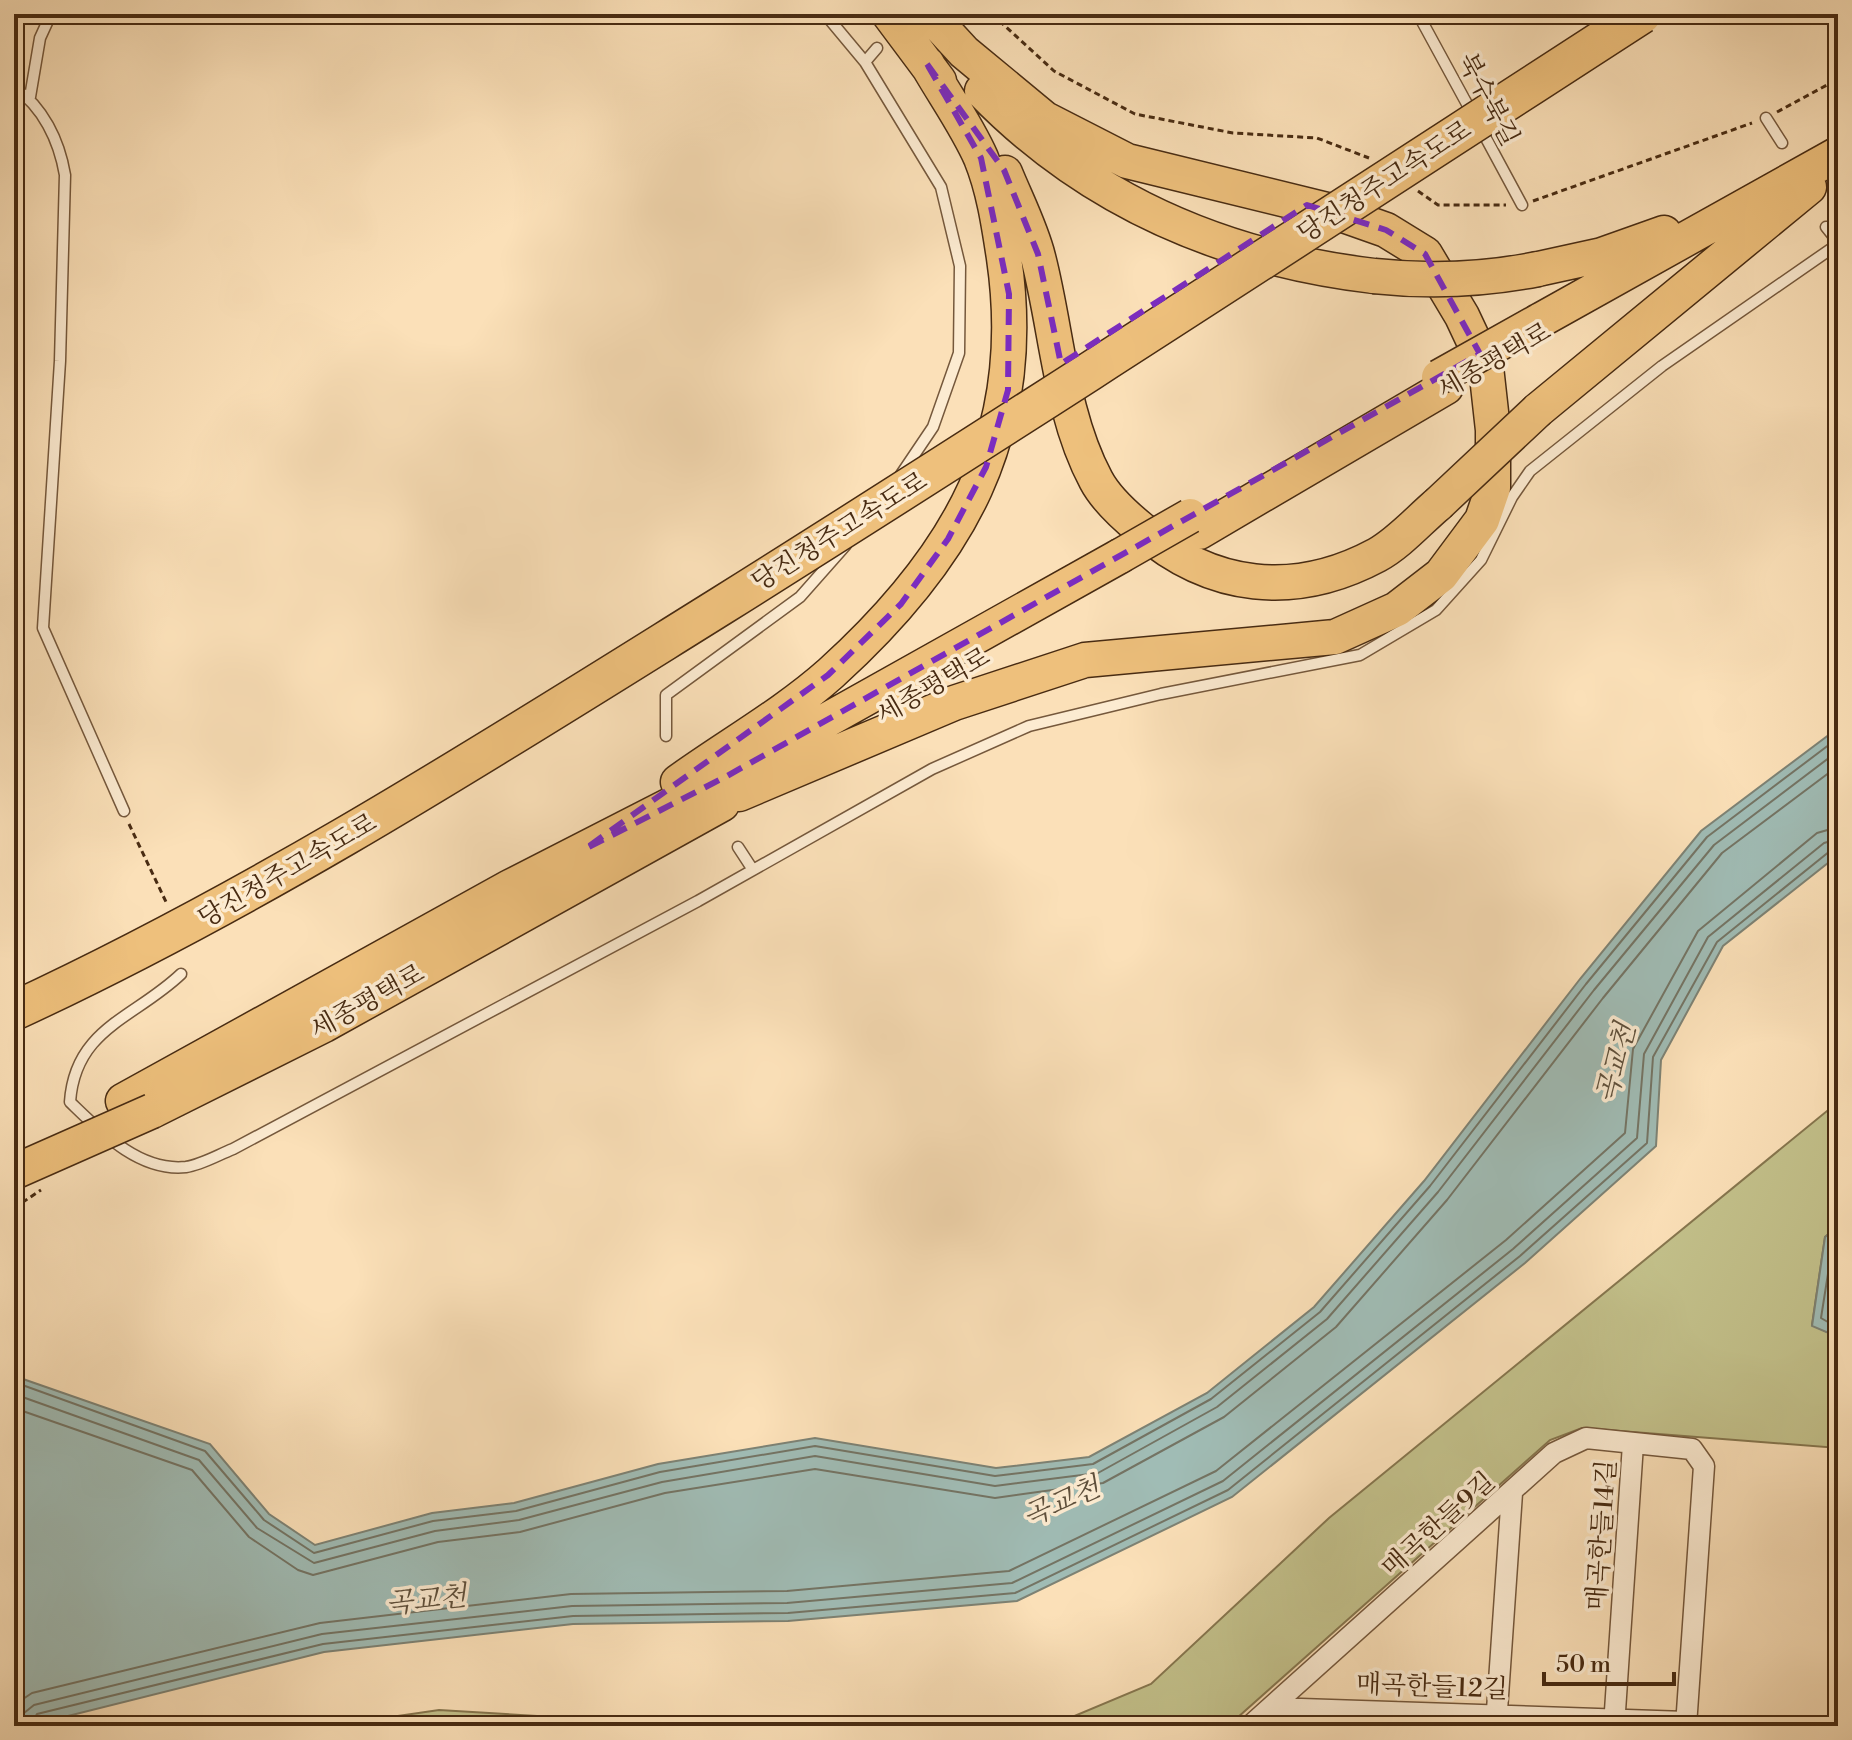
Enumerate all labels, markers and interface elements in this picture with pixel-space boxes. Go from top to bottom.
street label: 북수북길 [1450,48,1526,151]
street label: 당진청주고속도로 [1292,114,1478,250]
street label: 세종평택로 [1432,316,1557,406]
street label: 당진청주고속도로 [746,465,933,599]
street label: 세종평택로 [871,641,996,731]
street label: 당진청주고속도로 [192,807,383,935]
street label: 세종평택로 [305,957,430,1046]
water label: 곡교천 [1589,1018,1644,1107]
street label: 매곡한들14길 [1581,1459,1623,1612]
street label: 매곡한들9길 [1375,1466,1502,1584]
water label: 곡교천 [1017,1469,1108,1535]
water label: 곡교천 [384,1579,470,1622]
scale bar [1544,1636,1674,1686]
text: 50 m [1556,1650,1611,1680]
street label: 매곡한들12길 [1355,1668,1509,1706]

